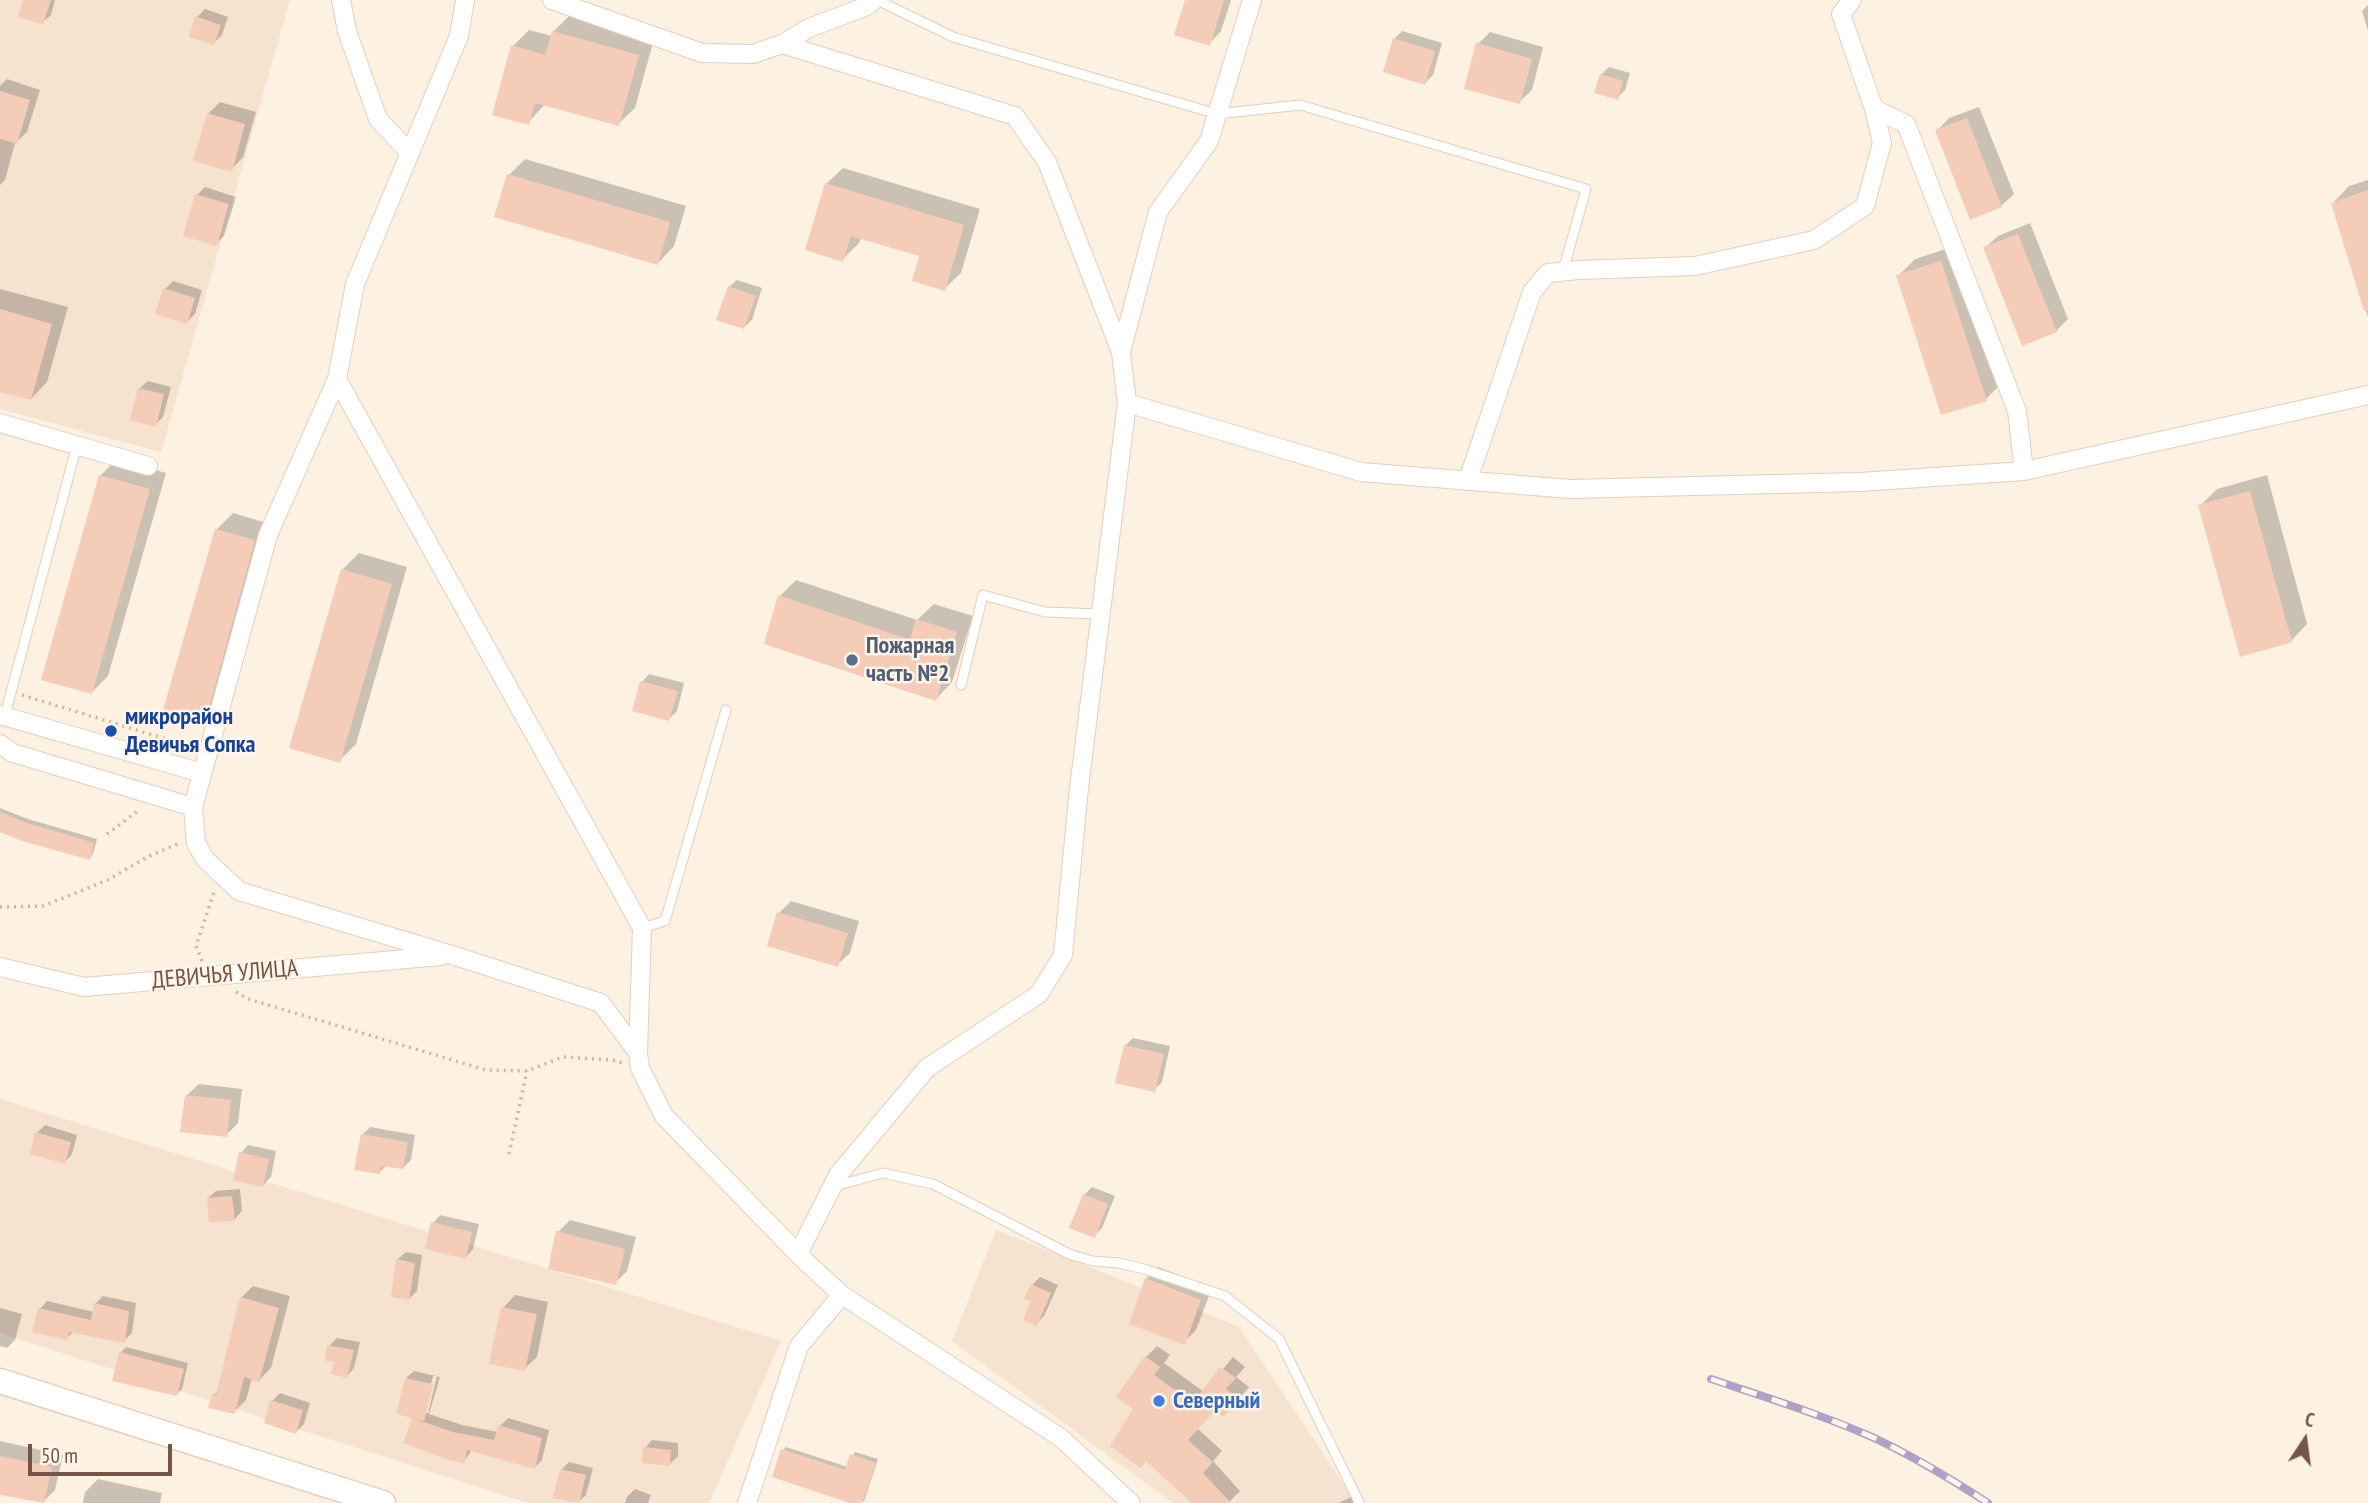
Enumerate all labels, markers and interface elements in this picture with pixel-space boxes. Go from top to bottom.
place label: Пожарная часть №2 [866,632,954,688]
marker: Пожарная часть №2 [844,652,860,668]
place label: микрорайон Девичья Сопка [125,703,255,759]
marker: микрорайон Девичья Сопка [103,723,119,739]
street label: ДЕВИЧЬЯ УЛИЦА [151,954,299,996]
place label: Северный [1173,1387,1260,1415]
marker: Северный [1151,1393,1167,1409]
north arrow [2270,1405,2340,1475]
text: С [2303,1407,2317,1432]
scale bar [32,1430,175,1474]
text: 50 m [41,1442,78,1469]

